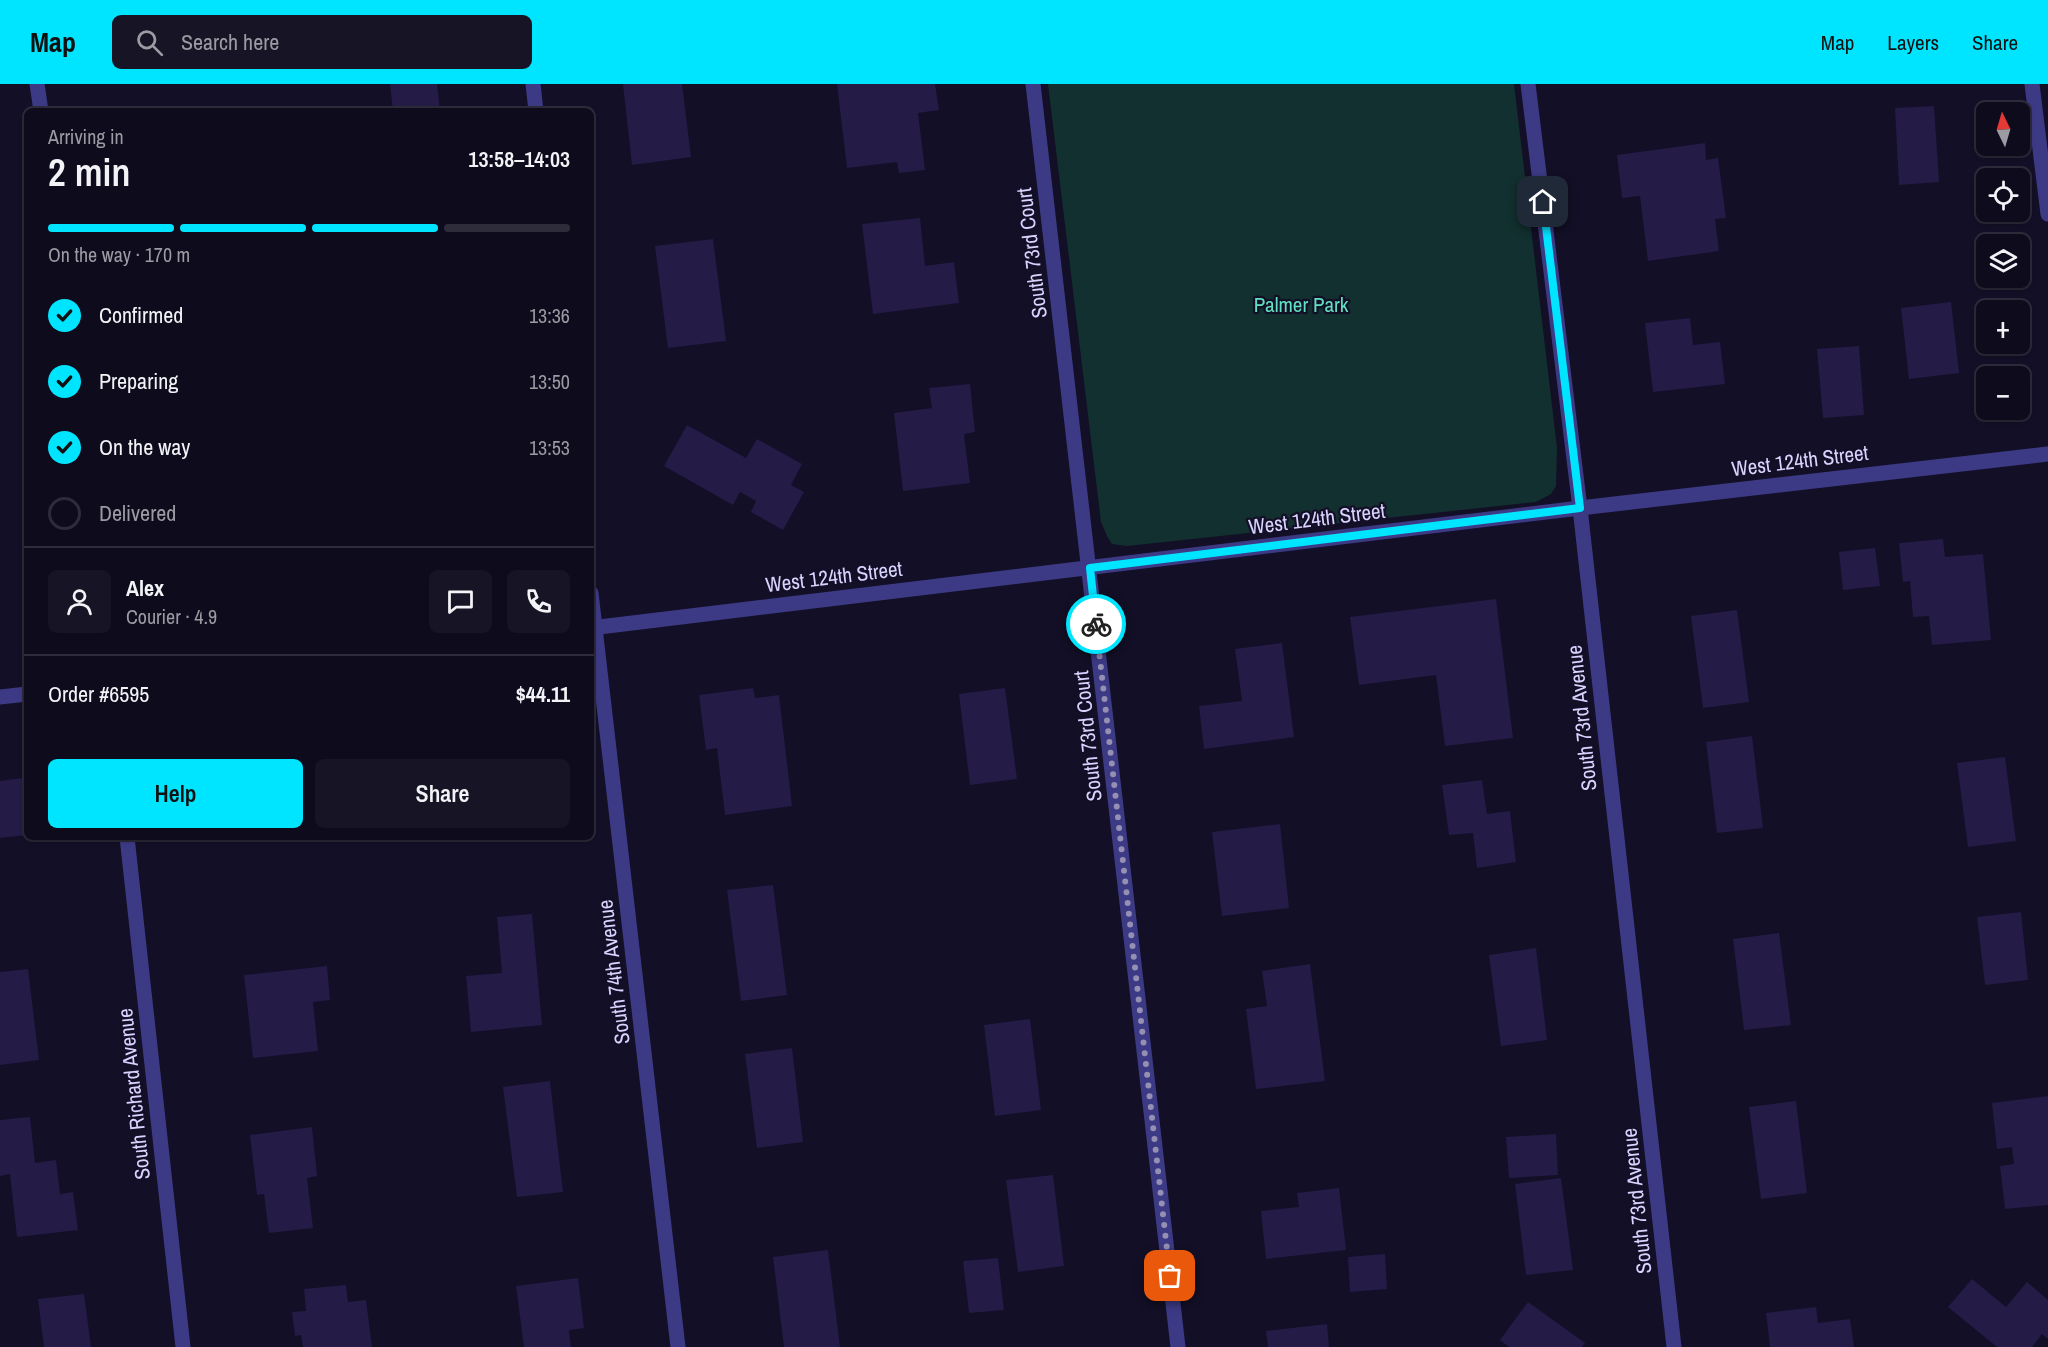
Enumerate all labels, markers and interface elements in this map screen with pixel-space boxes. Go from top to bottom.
search box [112,15,532,69]
text: Map [30,23,76,61]
icon: search [133,26,166,59]
text: Search here [181,27,279,57]
text: Map [1821,28,1854,57]
text: Layers [1887,28,1939,57]
text: Share [1972,28,2018,57]
north arrow [1976,102,2030,156]
map controls [1976,102,2030,420]
text: Arriving in [48,123,124,150]
text: 13:58–14:03 [468,144,570,174]
text: 2 min [48,146,130,198]
button: locate [1976,168,2030,222]
pin [1517,176,1568,227]
icon: home [1526,185,1559,218]
street label: South 73rd Court [1009,186,1054,320]
button: layers [1976,234,2030,288]
text: On the way · 170 m [48,241,190,268]
park label: Palmer Park [1254,290,1349,319]
icon: check [48,299,81,332]
text: Confirmed [99,300,183,330]
button: + [1976,300,2030,354]
text: 13:36 [529,302,570,329]
icon: check [48,365,81,398]
text: Preparing [99,366,178,396]
button: − [1976,366,2030,420]
text: 13:50 [529,368,570,395]
icon: check [48,431,81,464]
text: On the way [99,432,190,462]
text: 13:53 [529,434,570,461]
street label: West 124th Street [1730,438,1870,483]
street label: West 124th Street [1247,496,1387,541]
text: Delivered [99,498,176,528]
street label: West 124th Street [764,554,904,599]
button: person [48,570,111,633]
button: chat [429,570,492,633]
button: phone [507,570,570,633]
text: Alex [126,573,164,603]
courier [1066,594,1126,654]
text: Courier · 4.9 [126,603,217,630]
icon: bike [1080,608,1113,641]
street label: South 73rd Avenue [1559,644,1604,792]
street label: South 73rd Court [1066,669,1109,803]
text: Order #6595 [48,679,149,709]
text: $44.11 [516,679,570,709]
button: Help [48,759,303,828]
button: Share [315,759,570,828]
street label: South 74th Avenue [590,898,637,1046]
street label: South Richard Avenue [110,1007,157,1181]
street label: South 73rd Avenue [1614,1127,1659,1275]
pin [1144,1250,1195,1301]
icon: bag [1153,1259,1186,1292]

